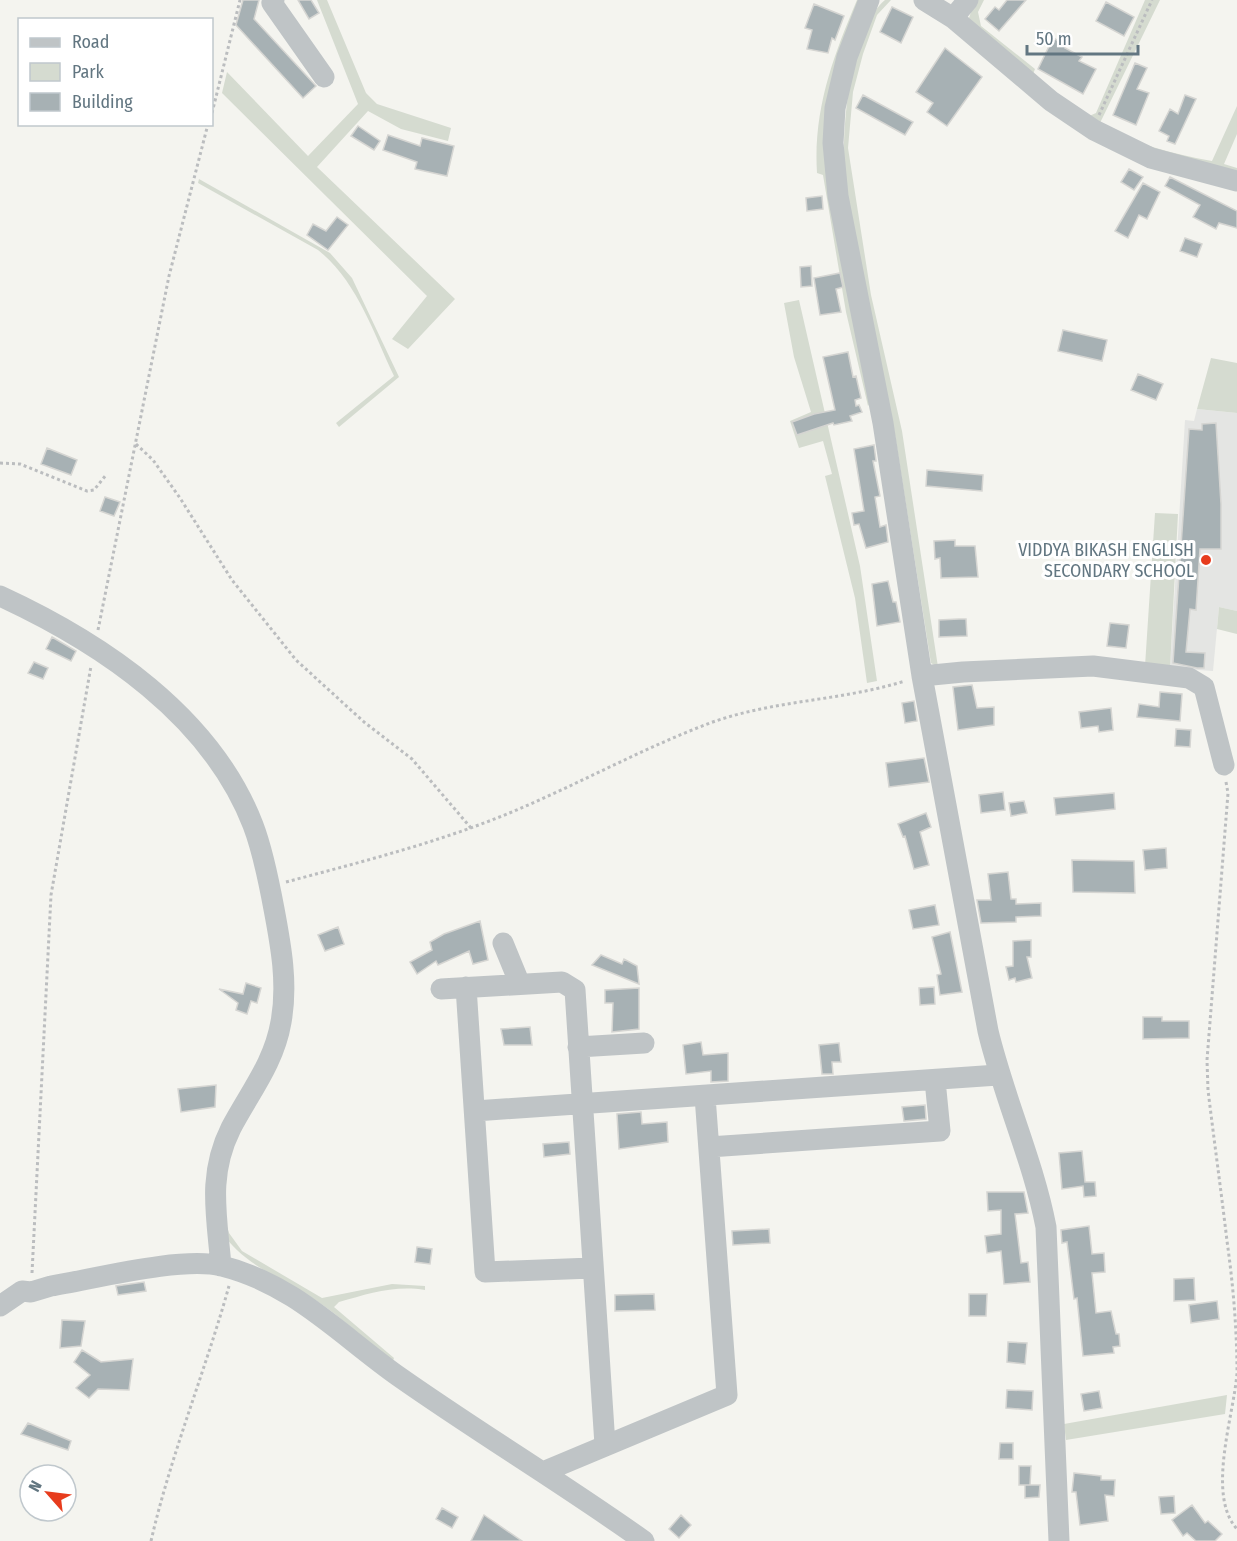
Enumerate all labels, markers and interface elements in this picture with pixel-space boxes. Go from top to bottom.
legend [18,18,213,126]
scale bar [1027,18,1138,56]
text: 50 m [1036,28,1072,50]
text: Road [72,31,109,53]
text: Park [72,61,105,83]
text: Building [72,91,133,113]
place label: VIDDYA BIKASH ENGLISH SECONDARY SCHOOL [1018,539,1194,582]
marker: VIDDYA BIKASH ENGLISH SECONDARY SCHOOL [1199,553,1213,567]
north arrow [18,1463,78,1523]
text: N [25,1477,46,1495]

